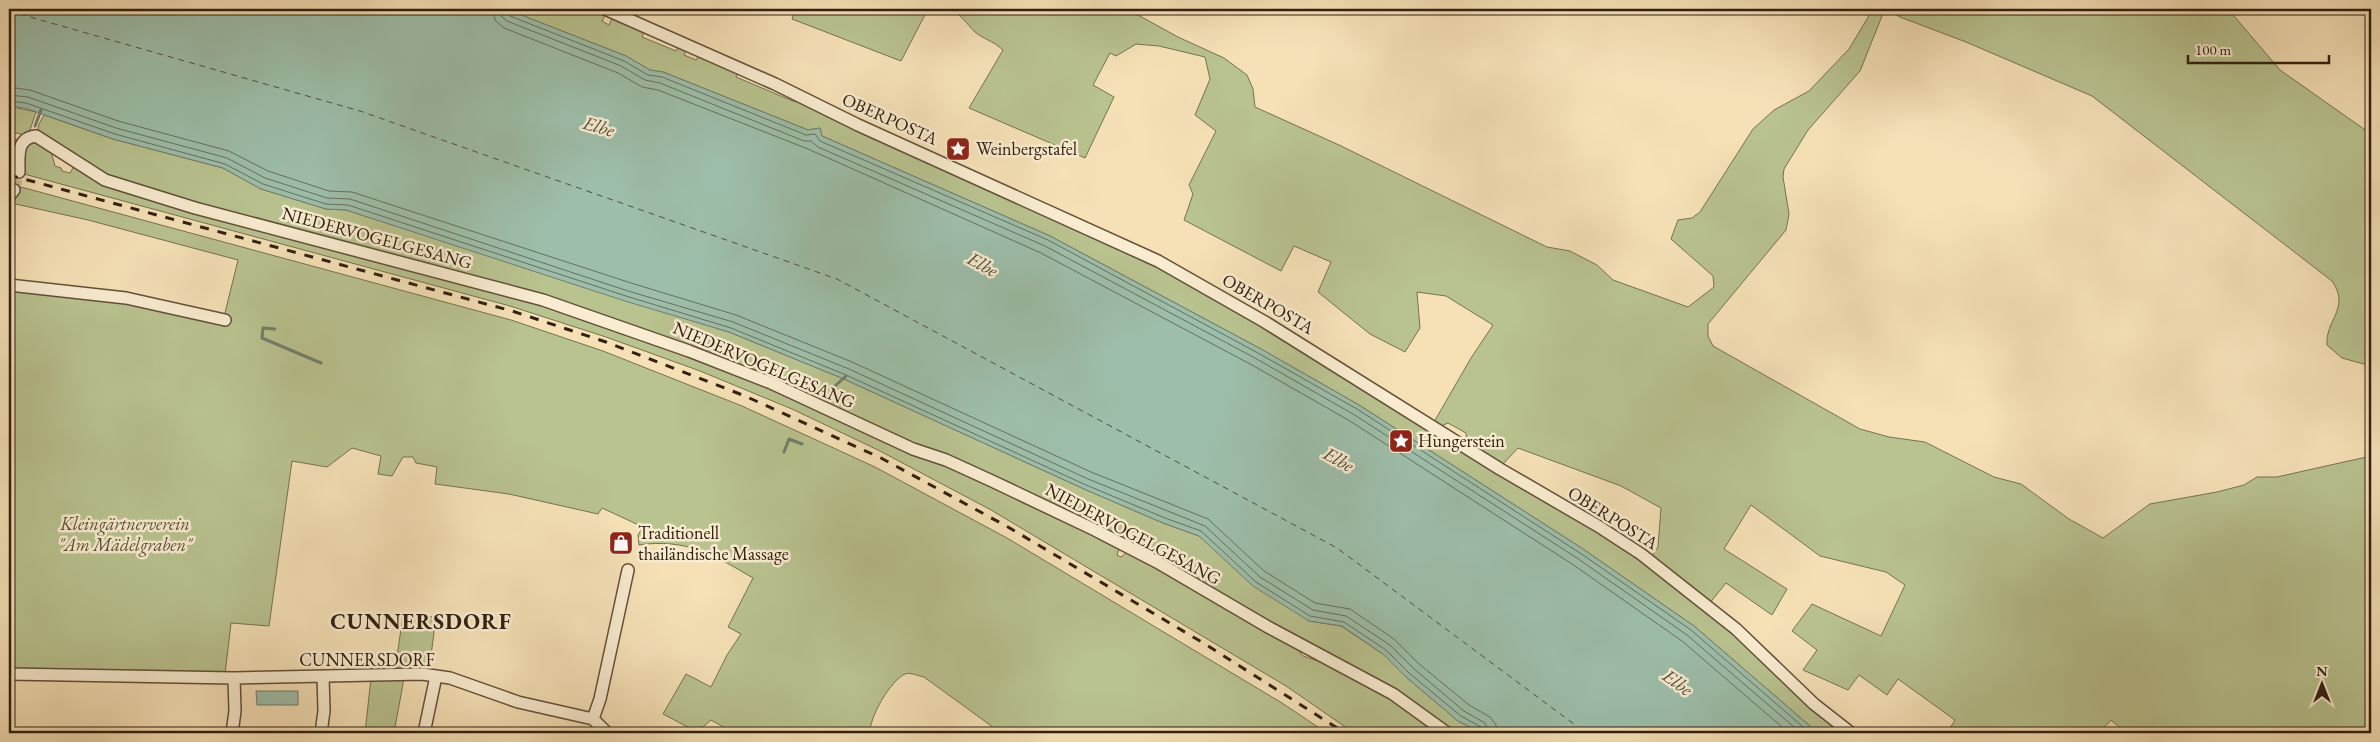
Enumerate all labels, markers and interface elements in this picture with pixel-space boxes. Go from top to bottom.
scale bar [2188,32,2329,64]
text: 100 m [2195,40,2232,59]
street label: OBERPOSTA [839,87,942,150]
water label: Elbe [579,110,618,143]
place icon: Weinbergstafel [945,136,971,162]
place label: Weinbergstafel [976,137,1077,160]
street label: NIEDERVOGELGESANG [280,201,475,274]
water label: Elbe [962,245,1003,283]
street label: OBERPOSTA [1218,268,1319,339]
street label: NIEDERVOGELGESANG [670,316,859,413]
place icon: Hungerstein [1388,428,1414,454]
place label: Hungerstein [1418,429,1505,452]
water label: Elbe [1318,440,1359,478]
street label: NIEDERVOGELGESANG [1042,478,1225,590]
street label: OBERPOSTA [1564,481,1663,555]
park label: Kleingärtnerverein "Am Mädelgraben" [58,512,194,557]
place label: Traditionell thailändische Massage [638,521,789,565]
shop icon: Traditionell thailändische Massage [608,530,634,556]
district label: CUNNERSDORF [330,607,512,636]
street label: CUNNERSDORF [299,648,435,671]
north arrow [2298,660,2348,710]
text: N [2316,662,2328,680]
water label: Elbe [1657,663,1698,702]

